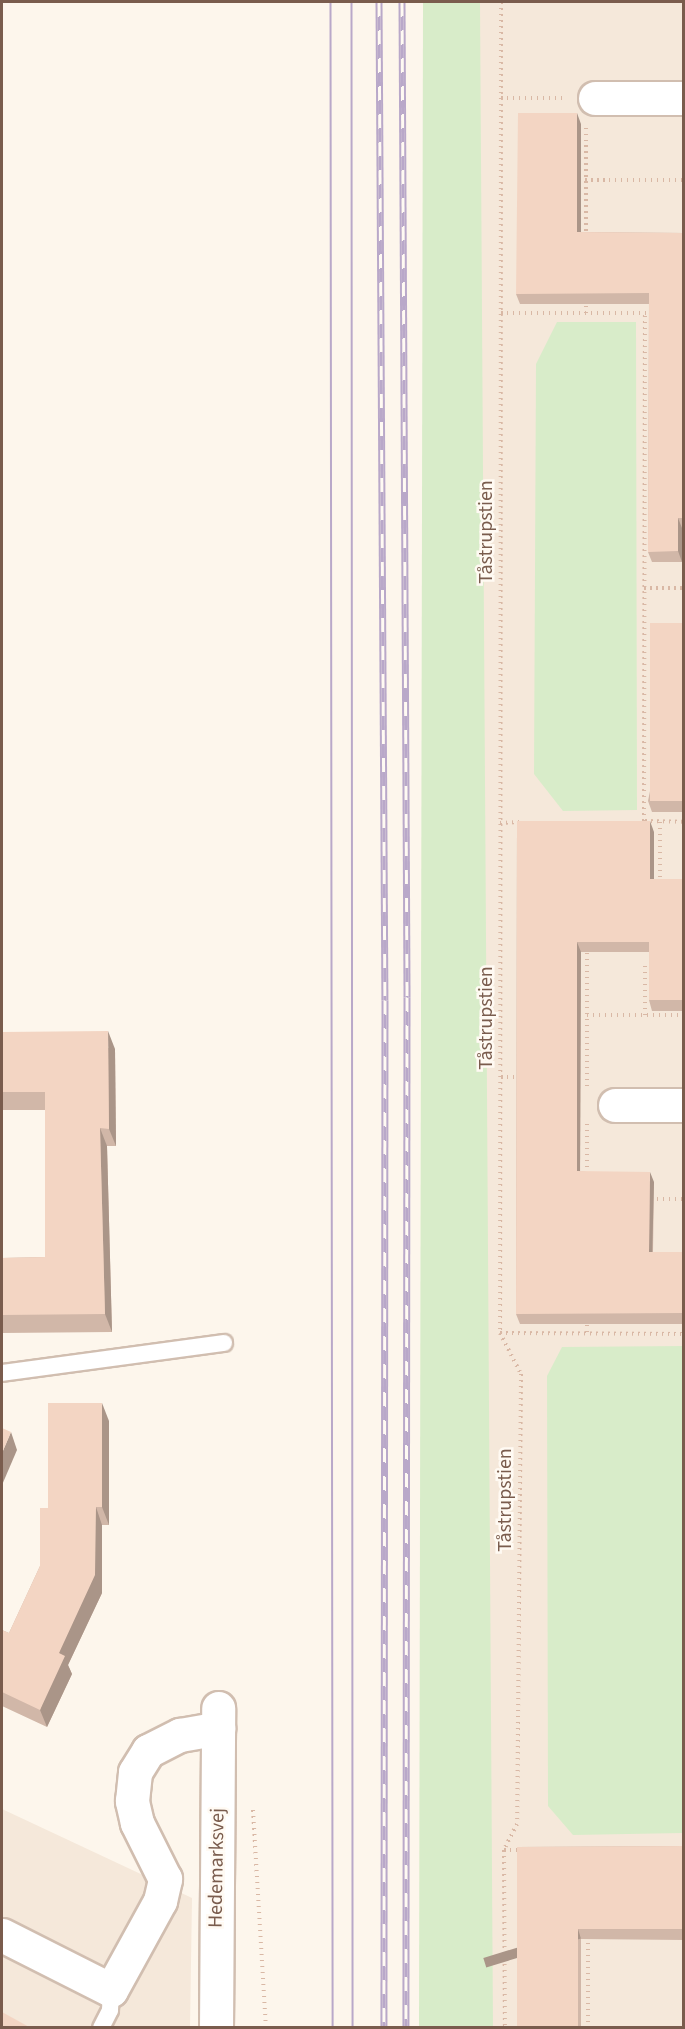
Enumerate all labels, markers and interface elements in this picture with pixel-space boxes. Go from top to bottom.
street label: Tåstrupstien [474,480,498,584]
street label: Tåstrupstien [474,966,498,1070]
street label: Tåstrupstien [493,1448,517,1552]
street label: Hedemarksvej [204,1808,230,1928]

